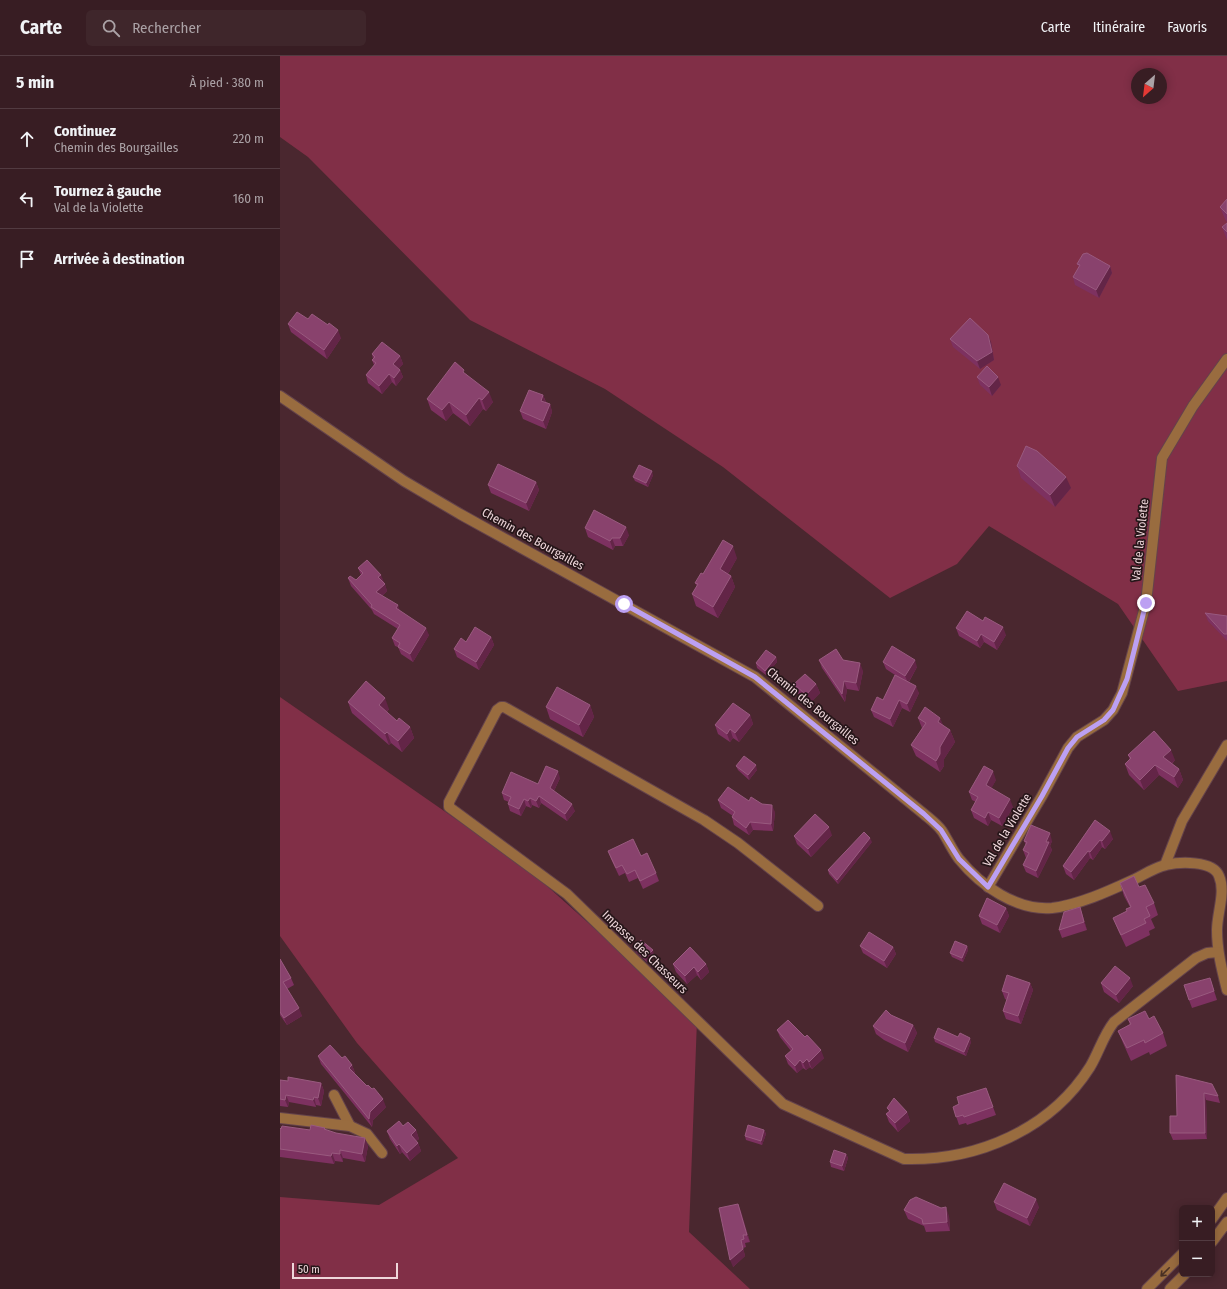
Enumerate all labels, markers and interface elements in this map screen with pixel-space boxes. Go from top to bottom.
search box [86,10,366,46]
text: Carte [20,16,62,39]
icon: search [100,17,122,39]
text: Rechercher [132,19,201,37]
text: Carte [1041,19,1071,36]
text: Itinéraire [1093,19,1145,36]
text: Favoris [1167,19,1207,36]
north arrow [1131,68,1167,104]
text: 5 min [16,72,54,93]
text: À pied · 380 m [189,75,264,90]
text: Continuez [54,122,116,140]
icon: ahead [16,128,38,150]
text: 220 m [233,131,264,146]
text: Chemin des Bourgailles [54,140,178,155]
text: Tournez à gauche [54,182,161,200]
icon: left [16,188,38,210]
text: 160 m [233,191,264,206]
text: Val de la Violette [54,200,143,215]
icon: arrive [16,248,38,270]
text: Arrivée à destination [54,250,185,268]
street label: Val de la Violette [1129,498,1151,582]
street label: Chemin des Bourgailles [479,505,587,573]
route end [1137,594,1155,612]
route start [615,595,633,613]
street label: Chemin des Bourgailles [764,664,862,748]
street label: Val de la Violette [980,791,1034,869]
street label: Impasse des Chasseurs [599,908,691,996]
map controls [1179,1205,1215,1277]
button: + [1179,1205,1215,1241]
button: − [1179,1241,1215,1277]
scale bar [292,1261,398,1280]
text: 50 m [298,1263,320,1276]
one-way arrow [1160,1267,1170,1277]

